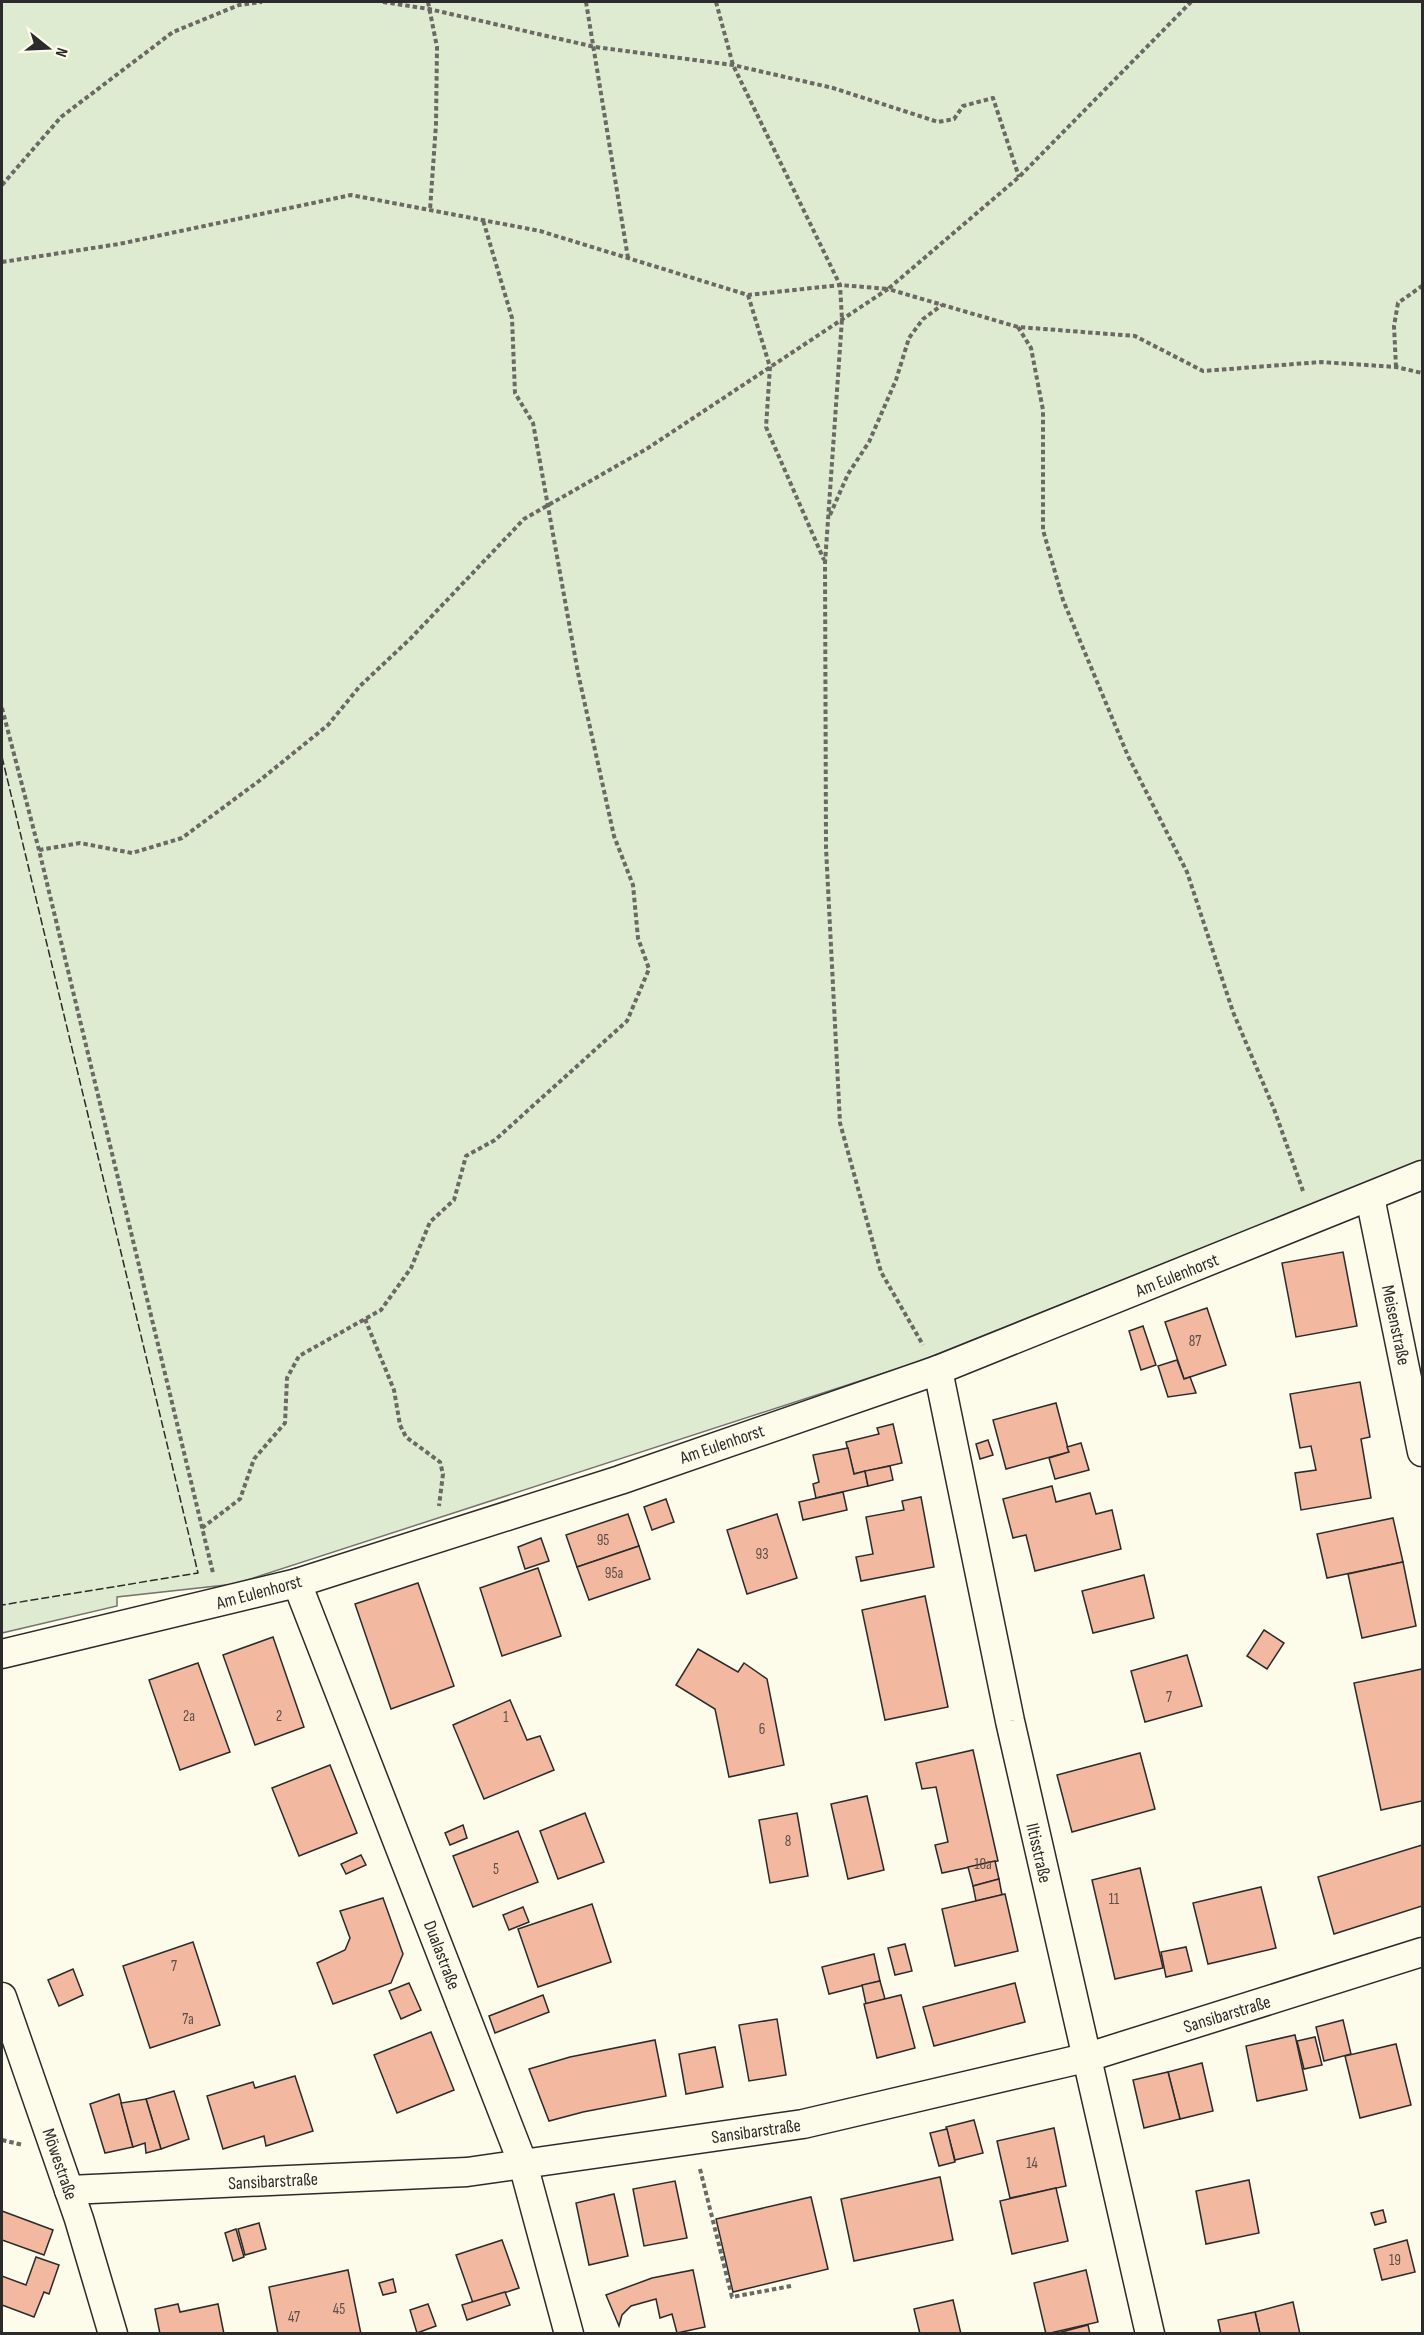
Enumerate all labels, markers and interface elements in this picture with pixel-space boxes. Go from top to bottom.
north arrow [18,18,78,78]
text: N [50,45,71,59]
street label: Am Eulenhorst [1132,1249,1222,1302]
street label: Meisenstraße [1377,1283,1414,1367]
house number: 87 [1189,1332,1201,1351]
street label: Am Eulenhorst [676,1420,768,1469]
house number: 95 [597,1531,609,1550]
house number: 93 [756,1545,768,1564]
house number: 95a [605,1564,623,1583]
street label: Am Eulenhorst [213,1571,305,1614]
house number: 7 [1166,1688,1172,1707]
house number: 2a [183,1707,195,1726]
house number: 2 [276,1707,282,1726]
house number: 1 [503,1708,509,1727]
house number: 6 [759,1720,765,1739]
street label: Iltisstraße [1021,1821,1056,1885]
house number: 8 [785,1832,791,1851]
house number: 10a [974,1855,992,1874]
house number: 5 [493,1860,499,1879]
house number: 11 [1109,1890,1120,1909]
street label: Dualastraße [419,1918,464,1993]
house number: 7 [171,1957,177,1976]
street label: Sansibarstraße [1181,1991,1273,2038]
house number: 7a [182,2010,194,2029]
street label: Sansibarstraße [710,2115,802,2148]
street label: Möwestraße [38,2126,81,2203]
house number: 14 [1026,2154,1038,2173]
street label: Sansibarstraße [228,2169,319,2194]
house number: 19 [1389,2251,1401,2270]
house number: 45 [333,2300,345,2319]
house number: 47 [288,2308,300,2327]

